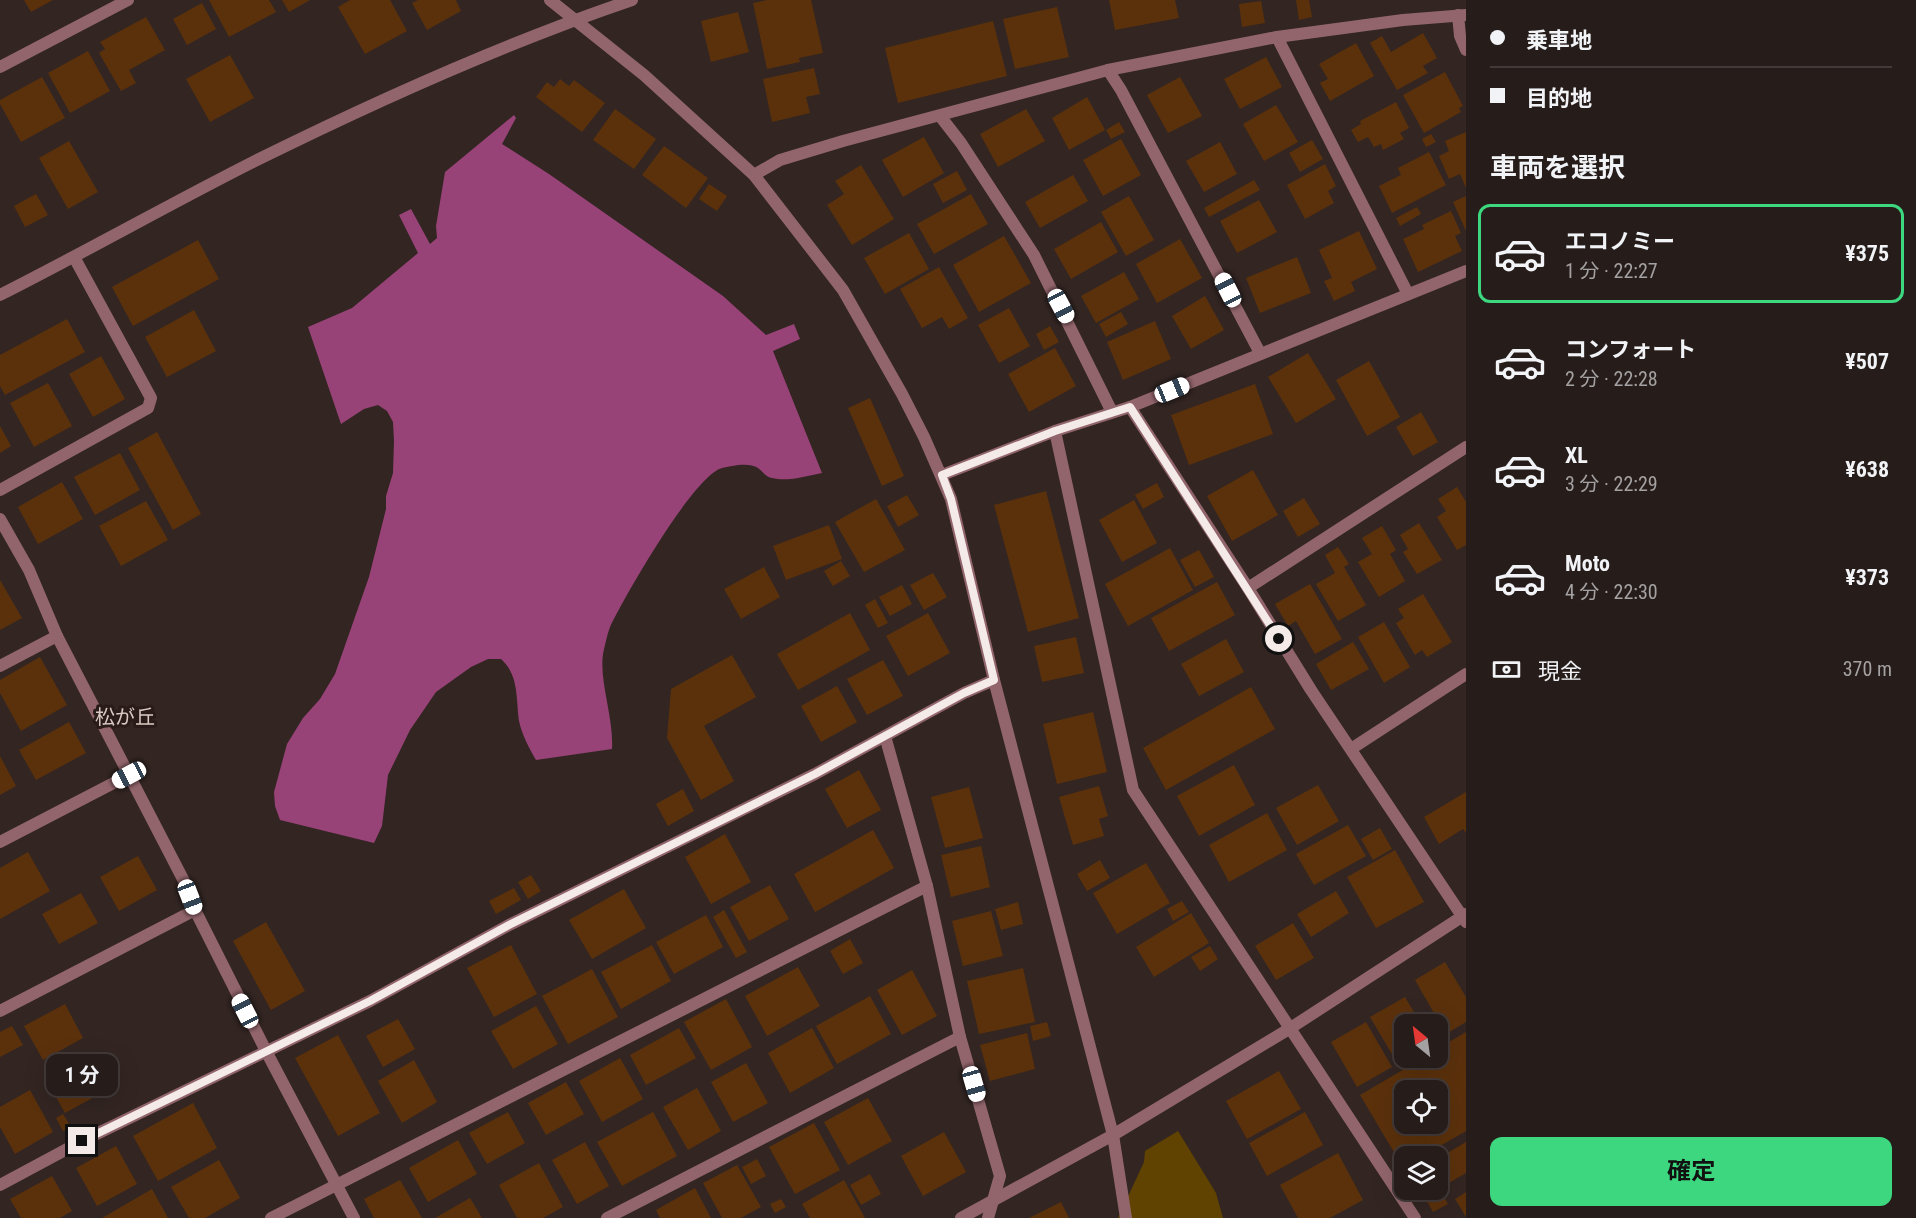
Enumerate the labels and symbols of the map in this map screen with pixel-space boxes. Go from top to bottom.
car [1212,270,1244,310]
car [1045,286,1077,326]
car [1152,375,1192,405]
route start [1265,625,1292,652]
district label: 松が丘 [95,705,155,729]
car [109,759,149,791]
car [175,877,205,917]
car [229,991,261,1031]
north arrow [1394,1014,1448,1068]
callout: 1 分 [46,1054,118,1096]
car [960,1064,988,1104]
route end [68,1127,95,1154]

